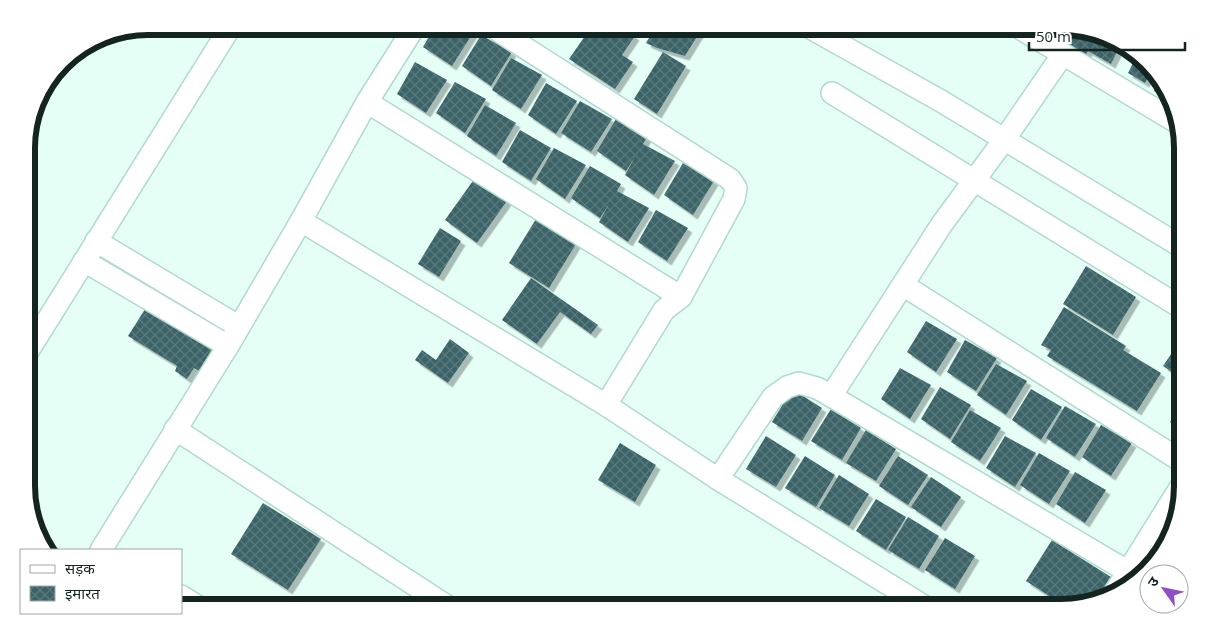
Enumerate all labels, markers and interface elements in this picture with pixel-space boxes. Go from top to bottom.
scale bar [1029,20,1185,52]
text: 50 m [1036,26,1071,46]
legend [20,549,182,614]
text: सड़क [65,558,95,578]
north arrow [1139,564,1189,614]
text: उ [1142,572,1163,590]
text: इमारत [65,583,100,603]

